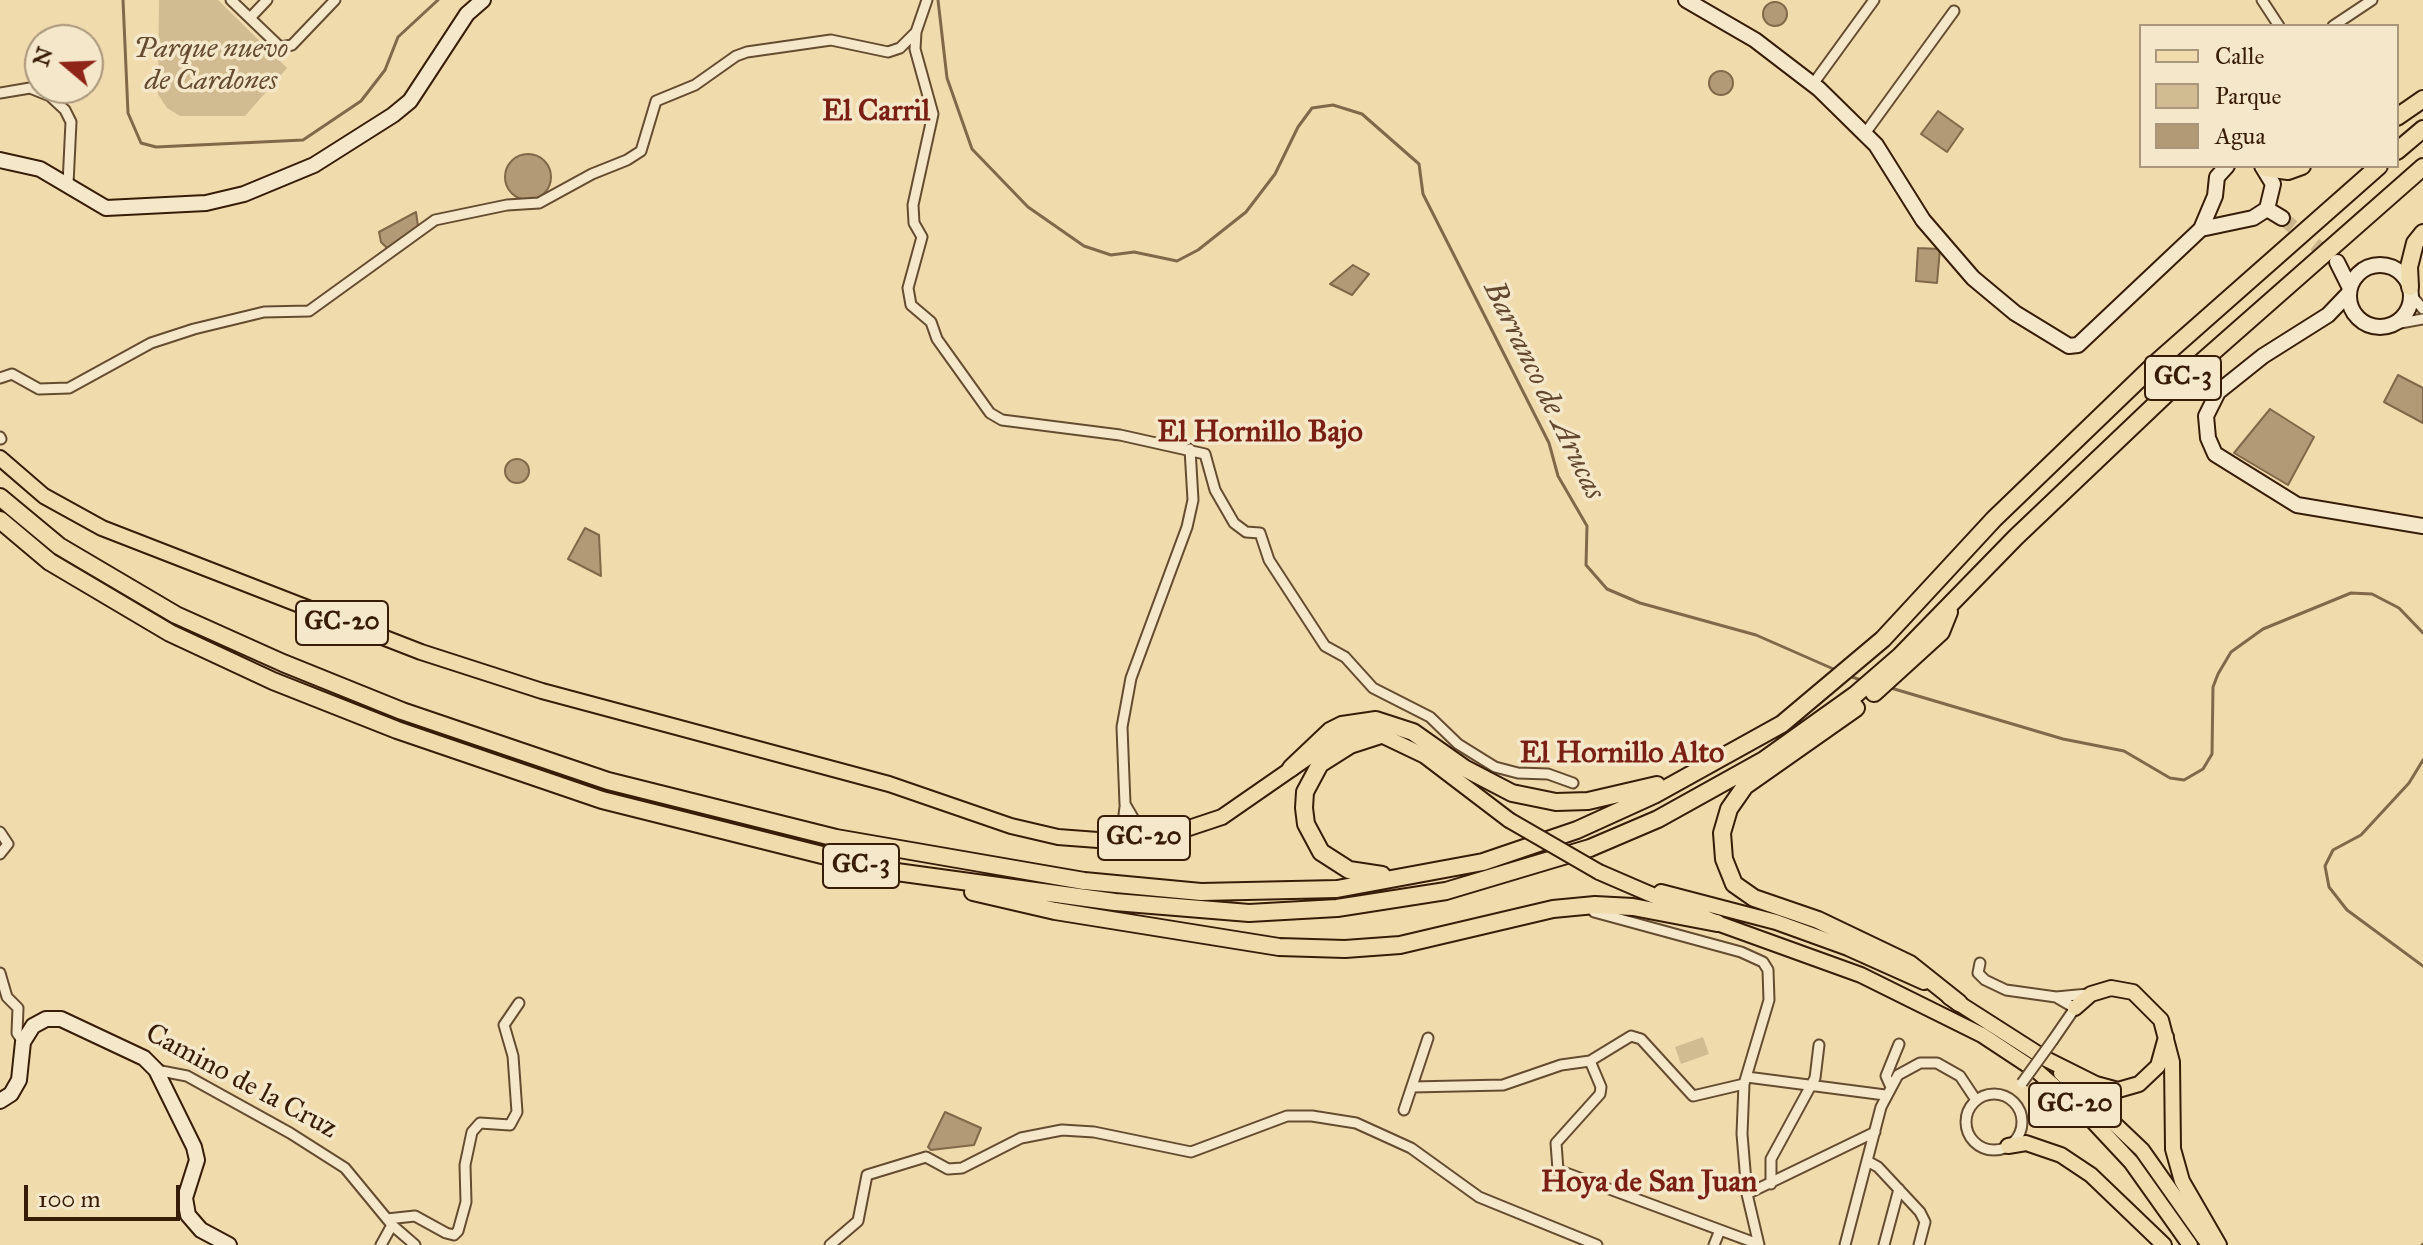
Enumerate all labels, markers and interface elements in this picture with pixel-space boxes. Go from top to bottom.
north arrow [24,24,104,104]
legend [2139,24,2399,168]
park label: Parque nuevo de Cardones [134,33,288,99]
text: Calle [2215,41,2264,71]
text: N [27,43,59,70]
text: Parque [2215,81,2282,111]
district label: El Carril [822,95,930,131]
text: Agua [2215,121,2266,151]
water label: Barranco de Arucas [1475,276,1611,506]
road number: GC-3 [2145,356,2221,400]
district label: El Hornillo Bajo [1157,416,1363,452]
road number: GC-20 [296,601,388,645]
district label: El Hornillo Alto [1520,737,1724,773]
road number: GC-20 [1098,816,1190,860]
road number: GC-3 [823,844,899,888]
street label: Camino de la Cruz [139,1017,343,1147]
road number: GC-20 [2029,1083,2121,1127]
district label: Hoya de San Juan [1541,1166,1757,1202]
scale bar [28,1169,184,1219]
text: 100 m [38,1184,101,1214]

